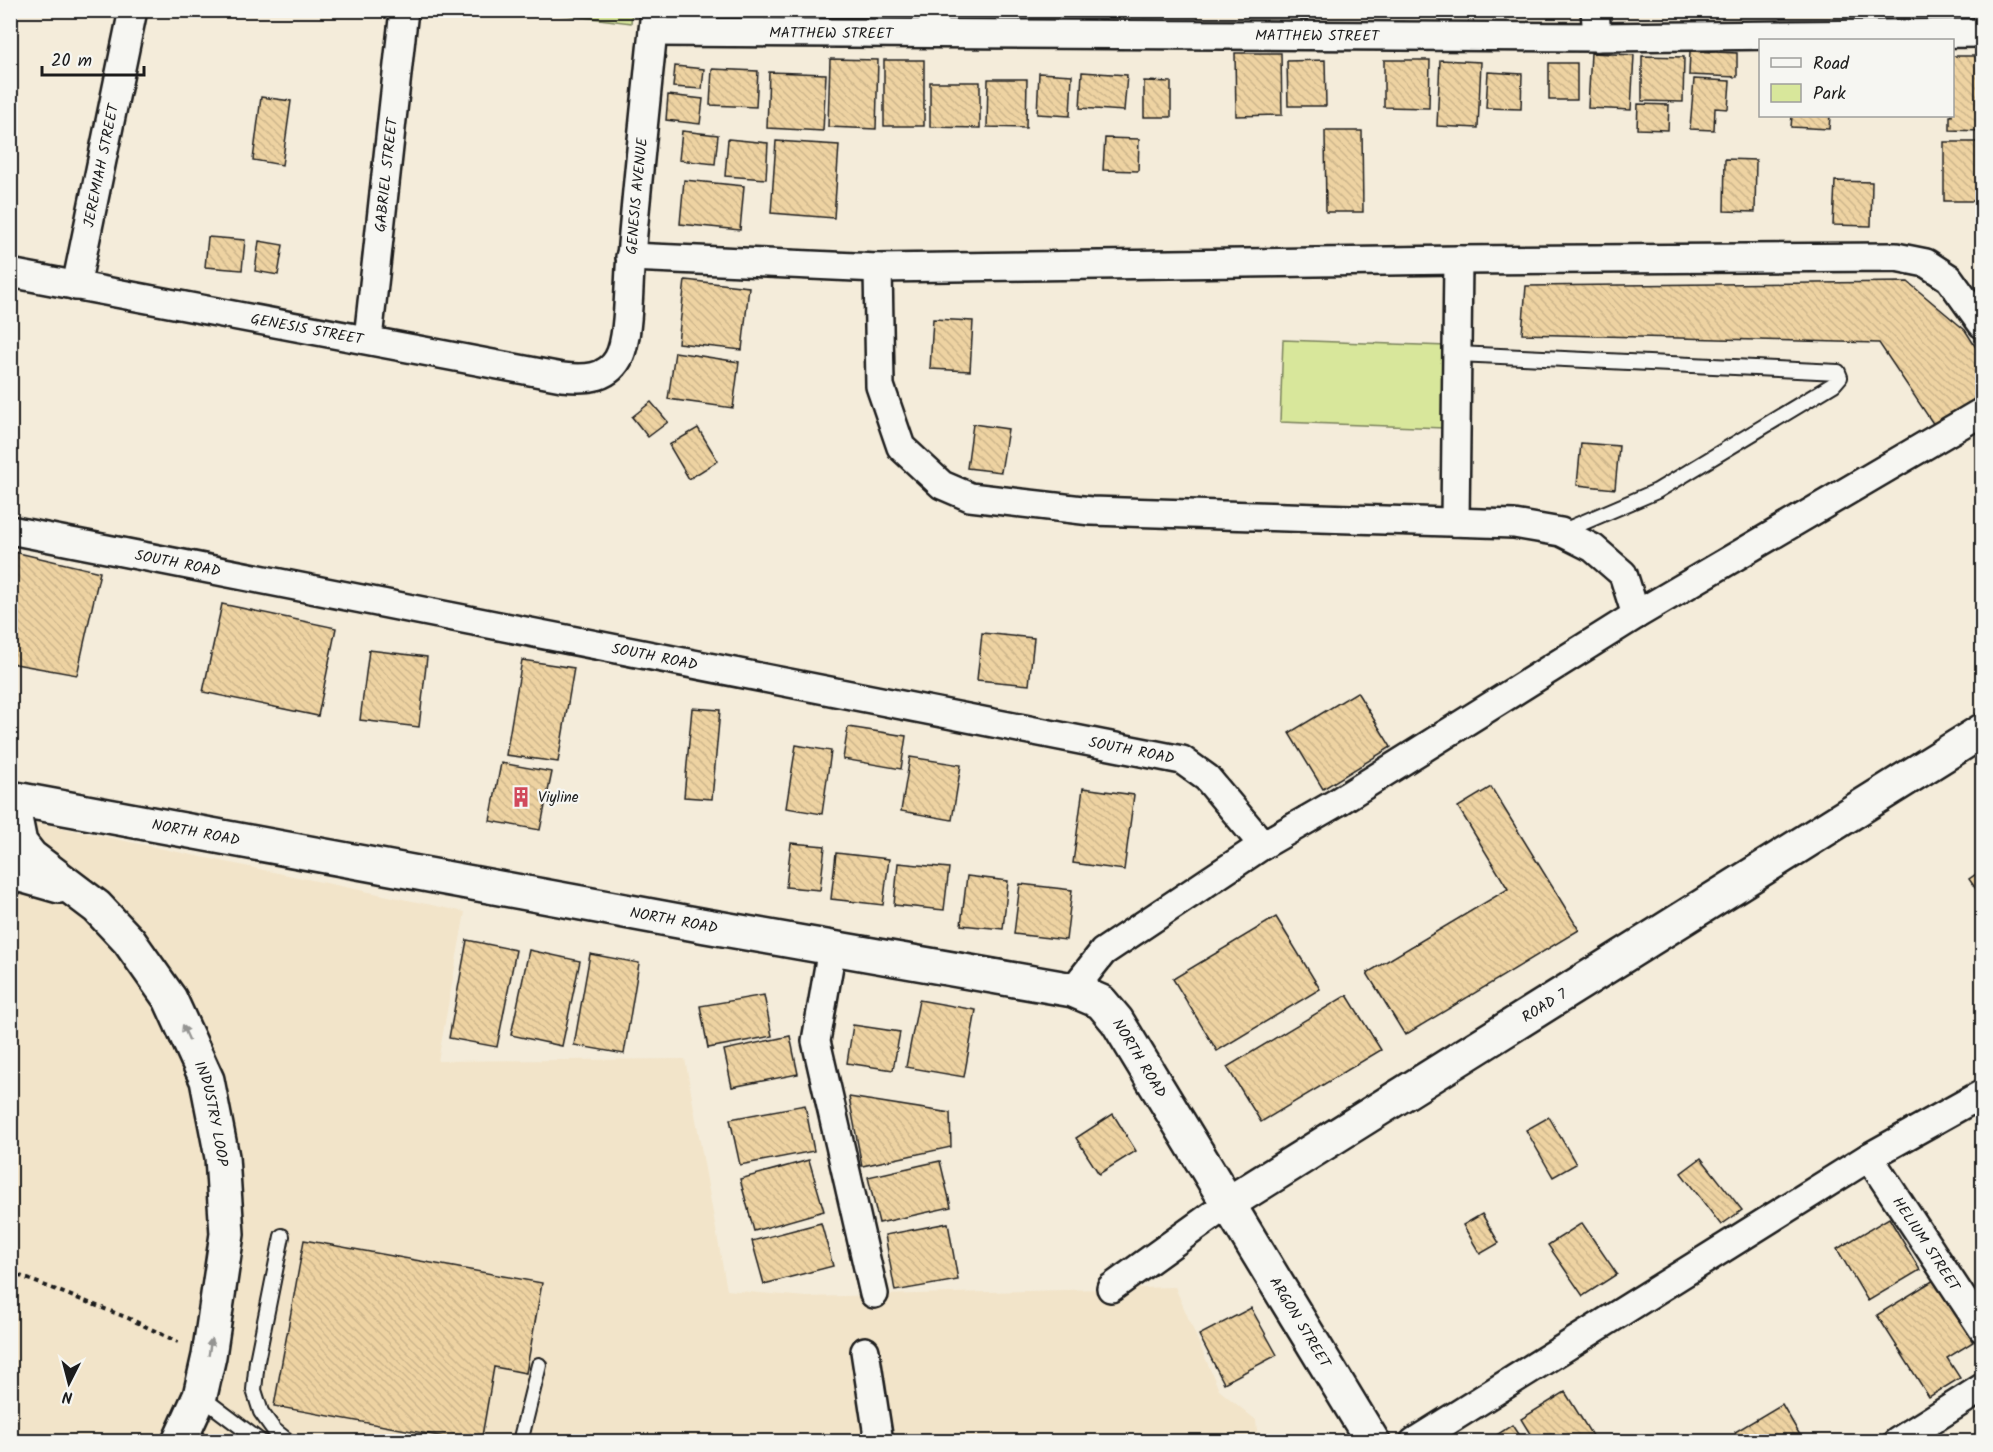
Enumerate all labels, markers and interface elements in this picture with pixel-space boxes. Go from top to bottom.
street label: MATTHEW STREET [769,22,895,46]
street label: MATTHEW STREET [1255,24,1381,49]
scale bar [42,39,144,77]
legend [1759,39,1954,117]
text: 20 m [51,47,92,76]
text: Road [1813,50,1850,79]
text: Park [1813,80,1846,109]
street label: JEREMIAH STREET [77,100,127,230]
street label: GABRIEL STREET [369,115,405,233]
street label: GENESIS AVENUE [620,135,655,256]
street label: GENESIS STREET [248,308,367,353]
street label: SOUTH ROAD [133,544,223,584]
street label: SOUTH ROAD [609,637,700,678]
street label: SOUTH ROAD [1086,731,1177,771]
building icon: Viyline [509,785,533,809]
place label: Viyline [538,786,579,810]
street label: NORTH ROAD [150,813,242,853]
street label: NORTH ROAD [628,901,720,941]
street label: ROAD 7 [1517,982,1573,1030]
street label: NORTH ROAD [1105,1014,1172,1103]
one-way arrow [180,1024,190,1042]
street label: INDUSTRY LOOP [187,1057,234,1168]
street label: HELIUM STREET [1885,1192,1967,1298]
street label: ARGON STREET [1262,1273,1337,1375]
one-way arrow [206,1337,215,1356]
north arrow [39,1353,99,1413]
text: N [61,1383,74,1409]

